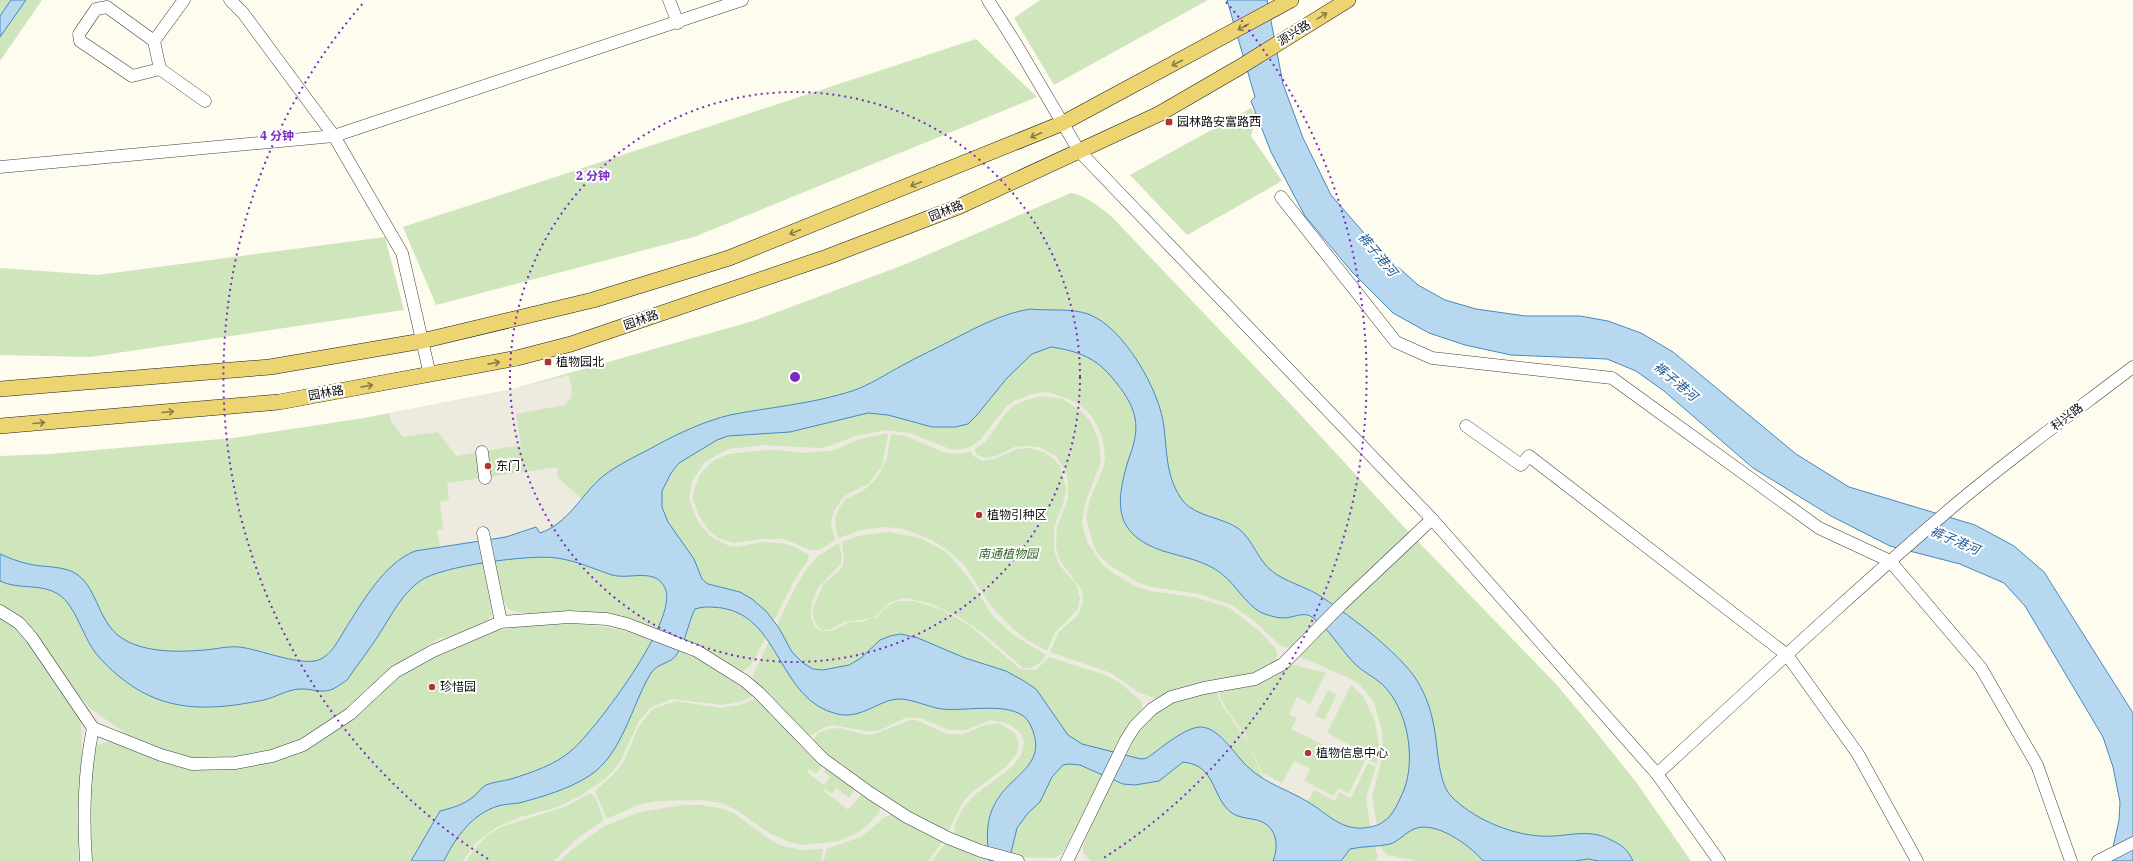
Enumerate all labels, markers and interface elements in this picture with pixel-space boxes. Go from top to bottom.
one-way arrow [1316,11,1328,19]
street label: 源兴路 [1274,17,1313,48]
one-way arrow [1238,23,1250,31]
one-way arrow [1171,60,1183,67]
place label: 园林路安富路西 [1177,114,1261,129]
marker: 园林路安富路西 [1164,117,1174,127]
text: 4 分钟 [260,128,294,143]
one-way arrow [1030,131,1042,139]
text: 2 分钟 [576,168,610,183]
one-way arrow [910,181,922,189]
street label: 园林路 [926,197,965,224]
one-way arrow [789,229,801,237]
water label: 裤子港河 [1354,229,1403,282]
street label: 园林路 [621,307,660,332]
place label: 植物园北 [556,354,604,369]
marker: 植物园北 [543,357,553,367]
one-way arrow [487,358,500,366]
water label: 裤子港河 [1650,358,1703,407]
centre of rings [788,370,802,384]
street label: 园林路 [307,382,345,403]
one-way arrow [360,382,373,390]
street label: 科兴路 [2048,400,2086,433]
one-way arrow [161,408,174,415]
one-way arrow [32,419,45,427]
place label: 东门 [496,458,520,473]
marker: 东门 [483,461,493,471]
place label: 植物引种区 [987,507,1047,522]
marker: 植物引种区 [974,510,984,520]
water label: 裤子港河 [1928,522,1985,560]
park label: 南通植物园 [978,546,1040,561]
place label: 珍惜园 [440,679,476,694]
marker: 珍惜园 [427,682,437,692]
place label: 植物信息中心 [1316,745,1388,760]
marker: 植物信息中心 [1303,748,1313,758]

